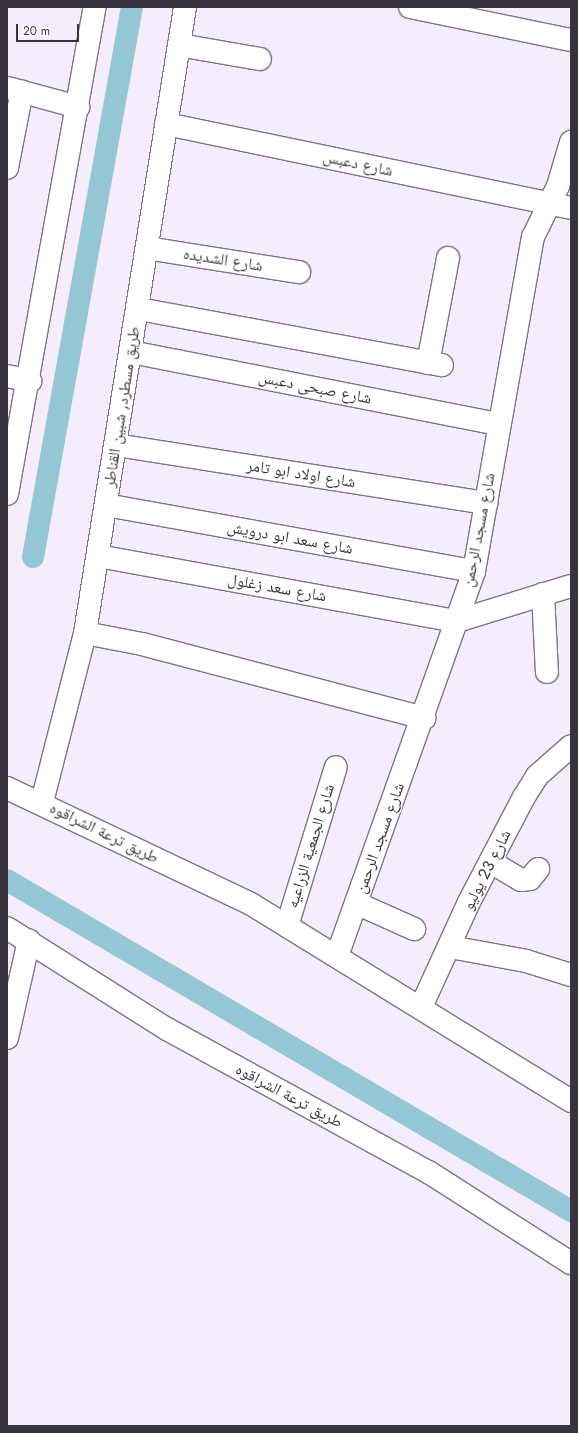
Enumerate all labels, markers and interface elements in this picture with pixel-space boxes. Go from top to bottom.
scale bar [18,16,81,42]
text: 20 m [23,22,50,40]
street label: شارع دعبس [321,147,395,181]
street label: شارع الشديده [182,244,264,276]
street label: طريق مسطرد, شبين القناطر [100,325,144,489]
street label: شارع صبحى دعبس [257,368,373,408]
street label: شارع اولاد ابو تامر [245,456,357,492]
street label: شارع مسجد الرحمن [459,471,499,589]
street label: شارع سعد ابو درويش [226,517,354,559]
street label: شارع سعد زغلول [226,570,328,606]
street label: شارع مسجد الرحمن [351,780,409,896]
street label: شارع الجمعية الزراعيه [283,782,339,910]
street label: طريق ترعة الشراقوه [47,798,161,868]
street label: شارع 23 يوليو [459,827,515,913]
street label: طريق ترعة الشراقوه [232,1060,346,1132]

